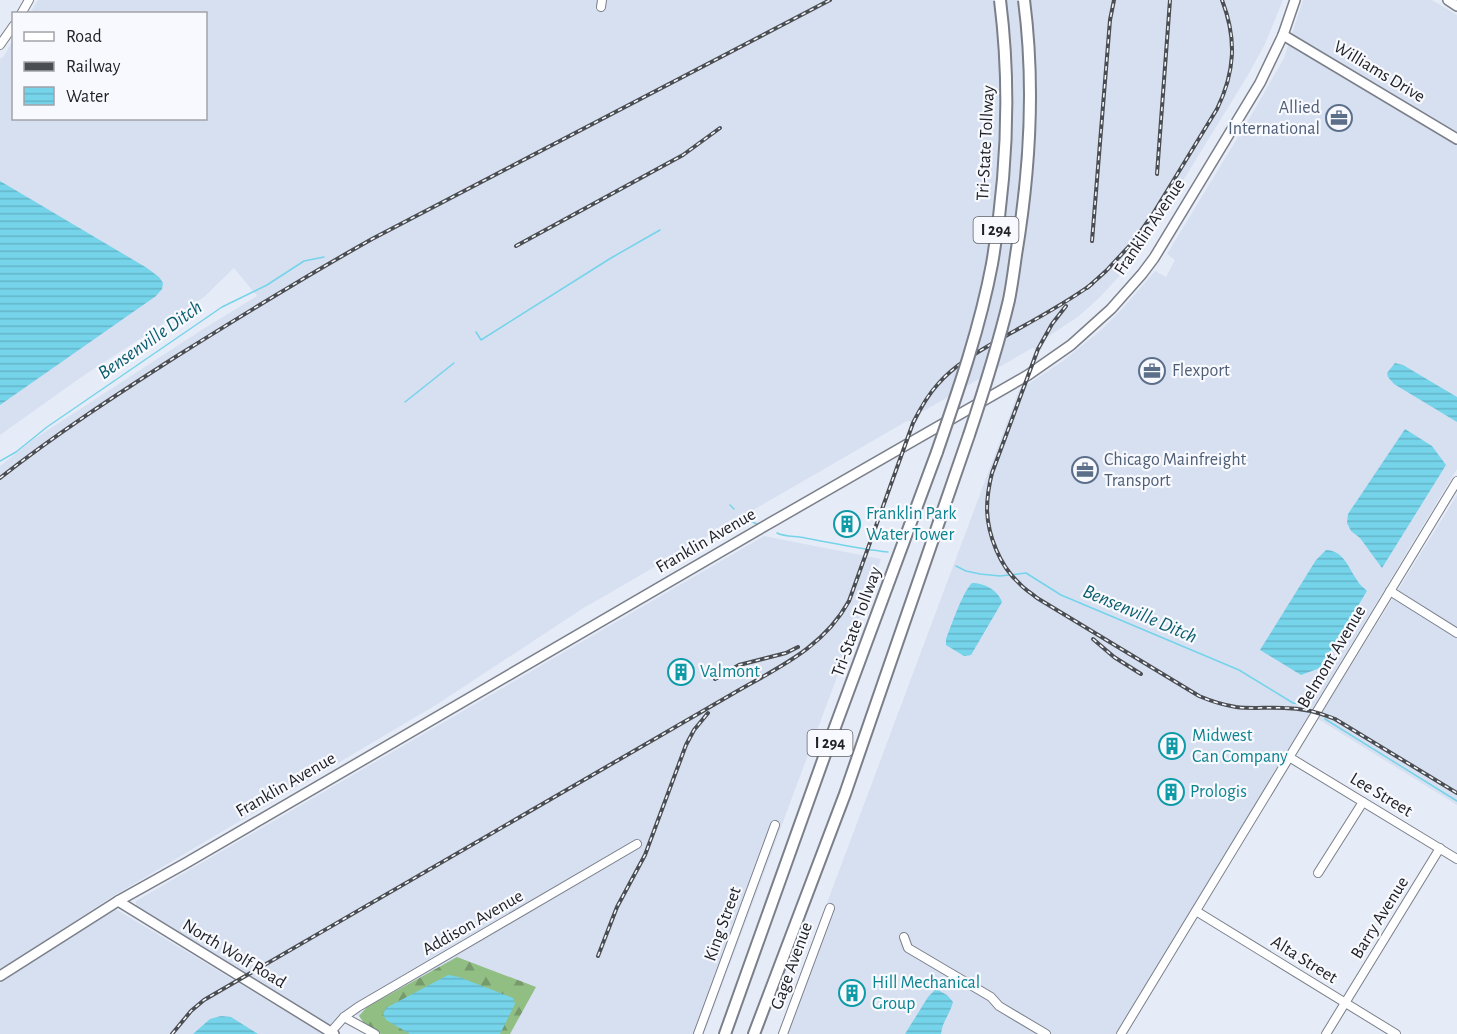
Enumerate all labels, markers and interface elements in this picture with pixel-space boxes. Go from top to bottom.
legend [12,12,207,120]
text: Road [66,28,102,46]
street label: Williams Drive [1330,38,1428,106]
text: Railway [66,58,121,76]
street label: Tri-State Tollway [974,84,998,201]
text: Water [66,88,109,106]
place label: Allied International [1228,99,1320,138]
office icon: Allied International [1324,103,1354,133]
street label: Franklin Avenue [1111,176,1189,278]
road number: I 294 [974,217,1018,243]
water label: Bensenville Ditch [94,297,206,383]
office icon: Flexport [1137,356,1167,386]
place label: Flexport [1172,362,1230,380]
place label: Chicago Mainfreight Transport [1104,451,1247,490]
office icon: Chicago Mainfreight Transport [1070,455,1100,485]
street label: Franklin Avenue [653,505,759,577]
place label: Franklin Park Water Tower [866,505,957,544]
building icon: Franklin Park Water Tower [832,509,862,539]
street label: Tri-State Tollway [829,564,885,679]
water label: Bensenville Ditch [1080,581,1200,647]
street label: Belmont Avenue [1294,603,1370,711]
building icon: Valmont [666,657,696,687]
place label: Valmont [700,663,760,681]
place label: Midwest Can Company [1192,727,1288,766]
road number: I 294 [808,730,852,756]
building icon: Midwest Can Company [1157,731,1187,761]
street label: Franklin Avenue [233,749,339,821]
street label: Lee Street [1347,769,1415,821]
building icon: Prologis [1156,777,1186,807]
place label: Prologis [1190,783,1247,801]
street label: Barry Avenue [1348,874,1412,962]
street label: King Street [701,884,745,964]
street label: Addison Avenue [420,887,526,959]
street label: North Wolf Road [179,916,289,992]
street label: Gage Avenue [768,920,816,1012]
street label: Alta Street [1268,933,1340,987]
place label: Hill Mechanical Group [872,974,980,1013]
building icon: Hill Mechanical Group [837,978,867,1008]

